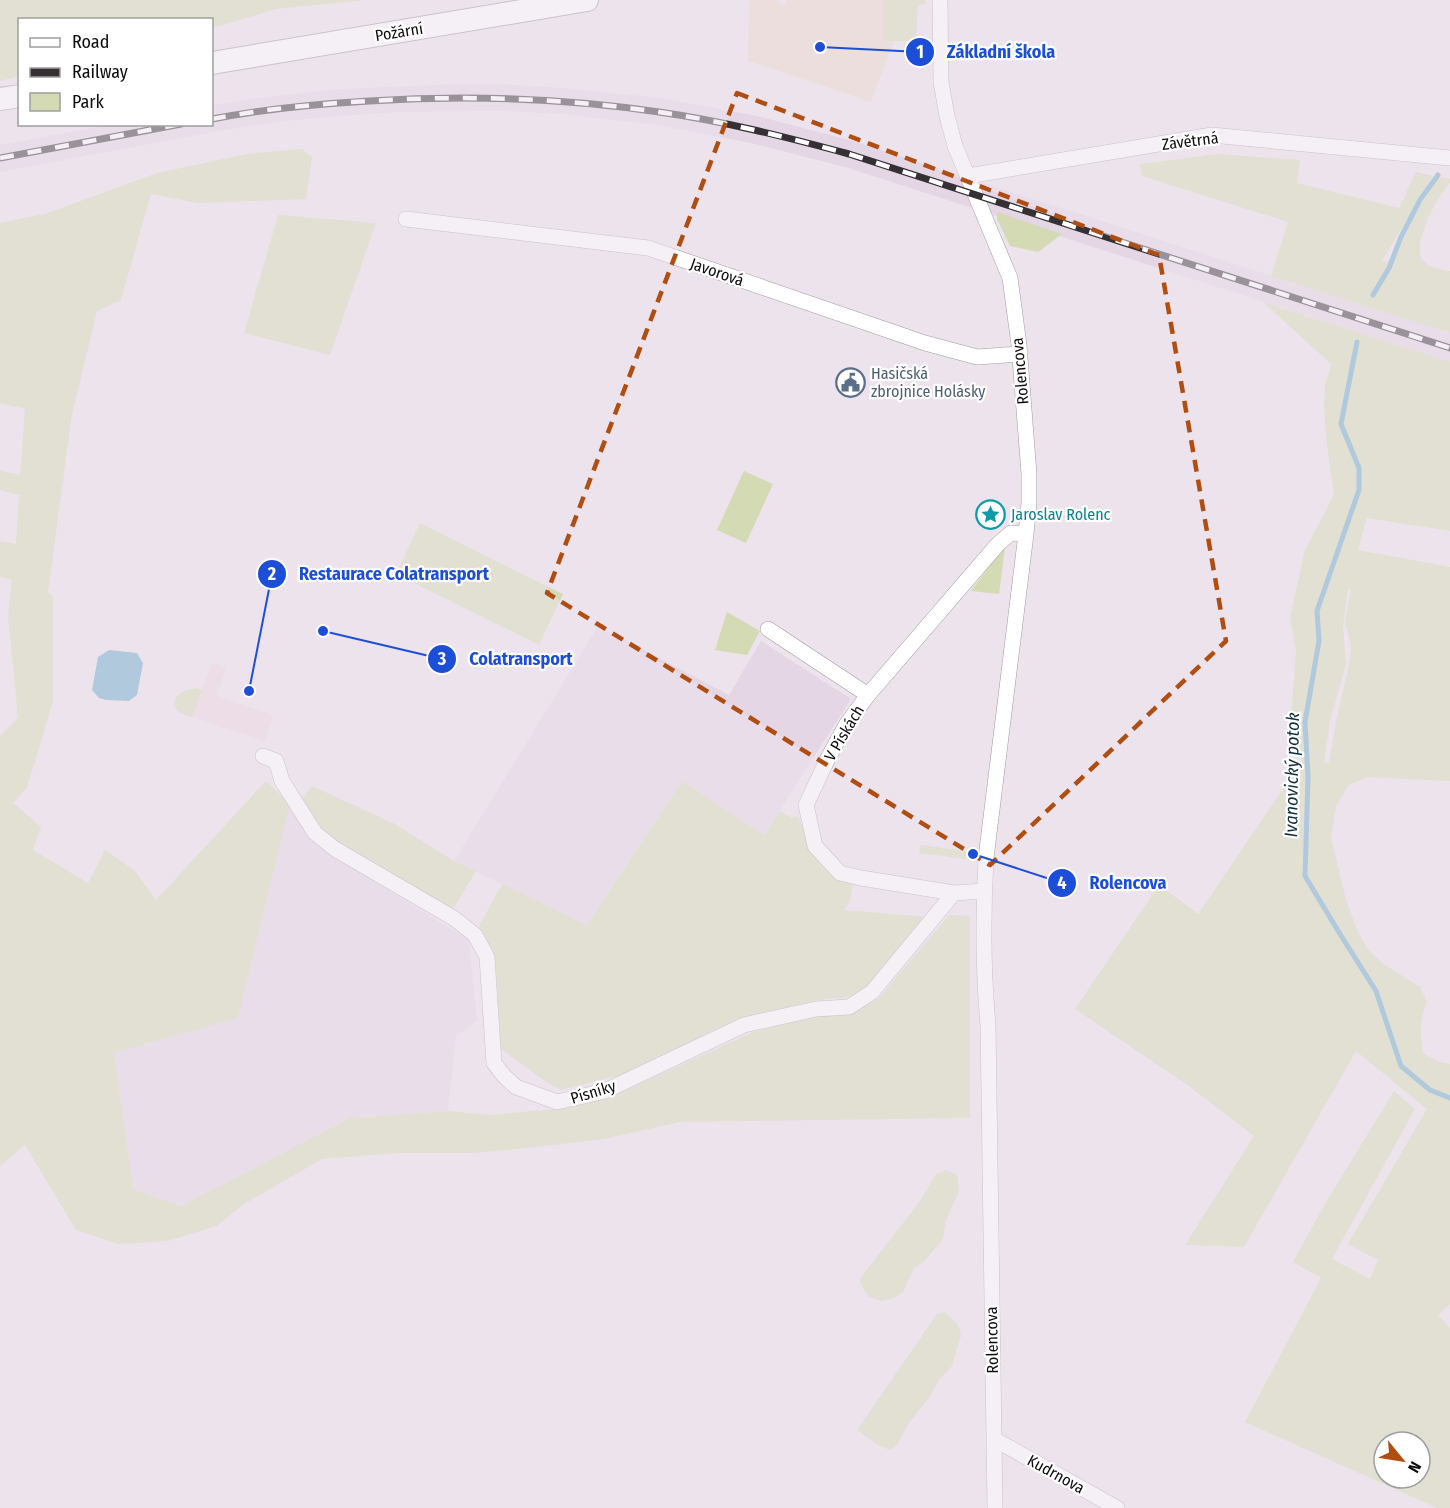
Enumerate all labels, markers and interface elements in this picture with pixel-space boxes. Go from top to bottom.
legend [18,18,213,126]
street label: Požární [374,19,424,45]
text: Road [72,31,109,53]
callout: Základní škola [905,34,1067,70]
text: 1 [916,41,924,63]
text: Základní škola [947,41,1055,63]
text: Railway [72,61,128,83]
text: Park [72,91,105,113]
street label: Závětrná [1161,128,1220,154]
street label: Javorová [688,254,747,290]
street label: Rolencova [1008,337,1032,405]
place label: Hasičská zbrojnice Holásky [871,364,986,401]
public building icon: Hasičská zbrojnice Holásky [834,366,866,398]
place icon: Jaroslav Rolenc [974,498,1006,530]
place label: Jaroslav Rolenc [1011,505,1111,524]
callout: Restaurace Colatransport [257,556,502,592]
text: 2 [267,563,276,585]
text: Restaurace Colatransport [299,563,490,585]
callout: Colatransport [427,641,584,677]
text: 3 [437,648,447,670]
text: Colatransport [469,648,573,670]
street label: V Pískách [820,702,868,764]
water label: Ivanovický potok [1280,712,1304,838]
callout: Rolencova [1047,865,1178,901]
text: 4 [1057,872,1067,894]
text: Rolencova [1090,872,1166,894]
street label: Písníky [568,1076,619,1108]
street label: Rolencova [982,1306,1002,1374]
north arrow [1372,1430,1432,1490]
street label: Kudrnova [1024,1451,1088,1498]
text: N [1404,1458,1425,1476]

